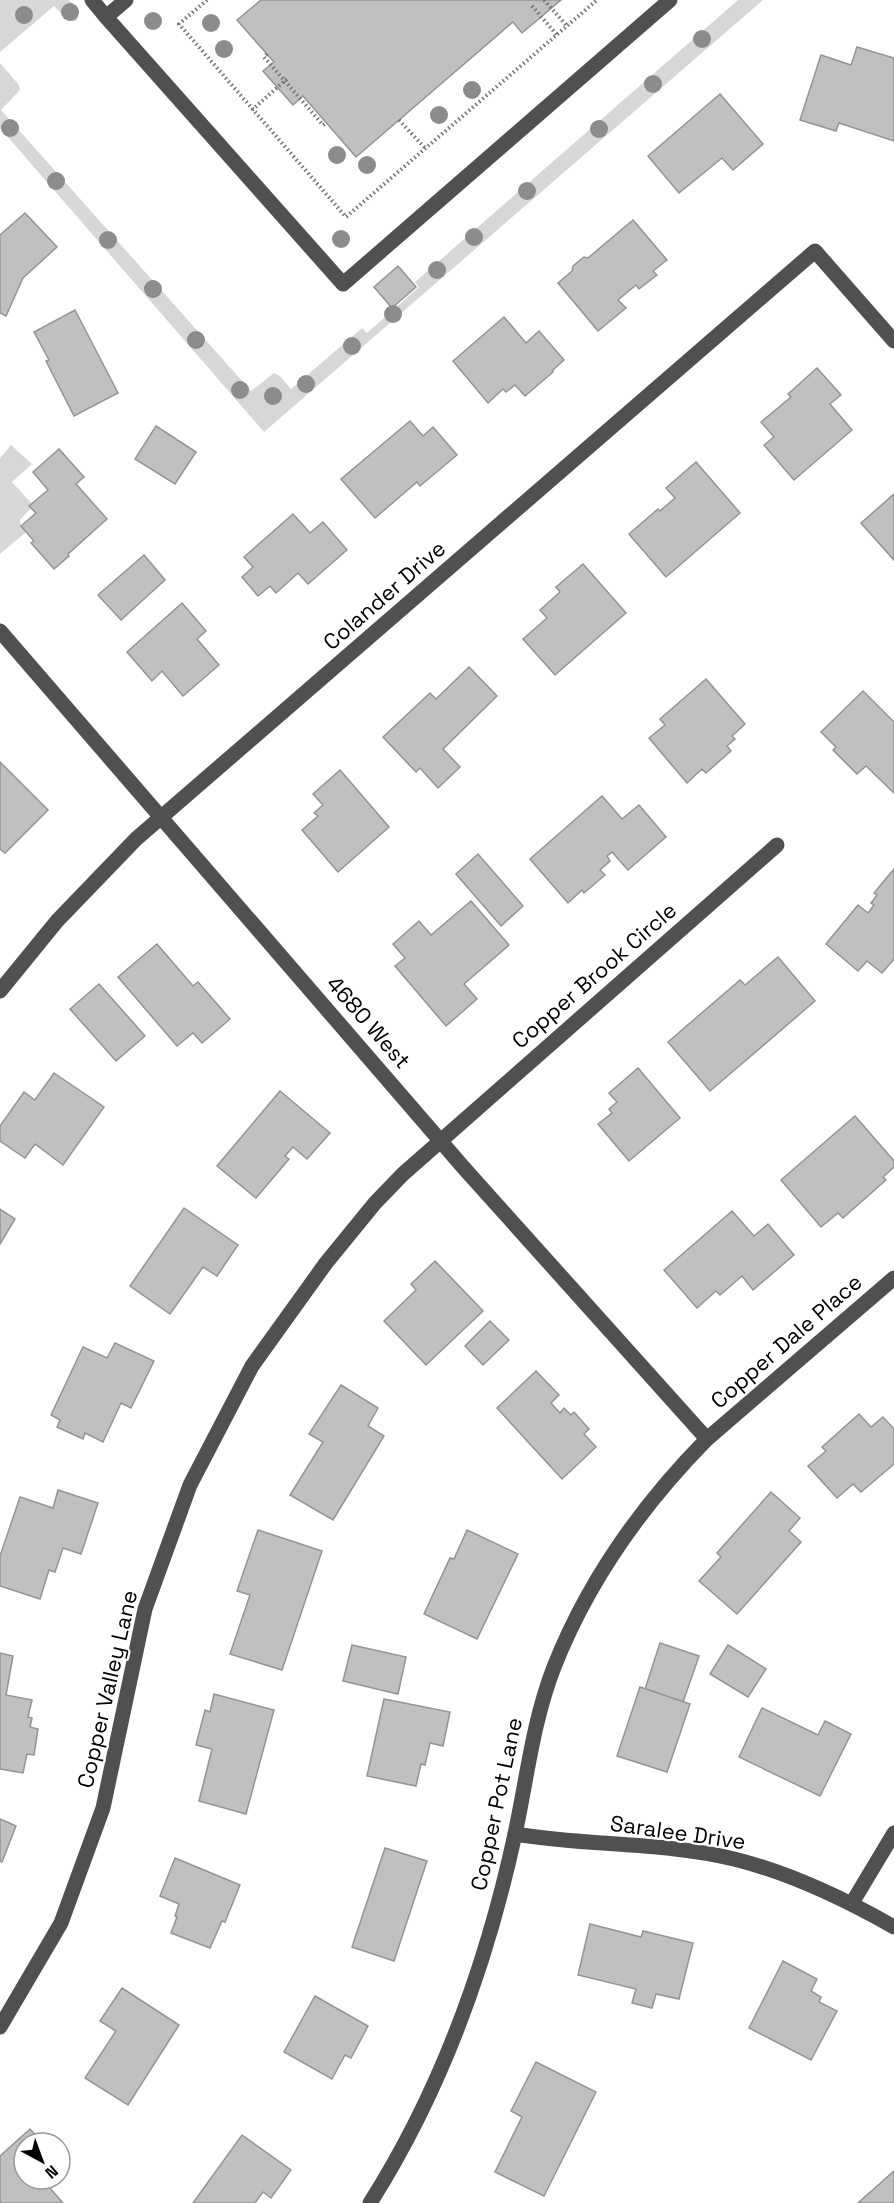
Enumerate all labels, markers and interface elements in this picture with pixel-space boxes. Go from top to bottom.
street label: Colander Drive [317,534,451,656]
street label: Copper Brook Circle [506,896,682,1054]
street label: 4680 West [321,970,417,1074]
street label: Copper Dale Place [705,1268,867,1414]
street label: Copper Valley Lane [71,1587,143,1791]
street label: Copper Pot Lane [464,1715,528,1893]
street label: Saralee Drive [608,1809,748,1855]
north arrow [12,2131,72,2191]
text: N [41,2160,62,2183]

